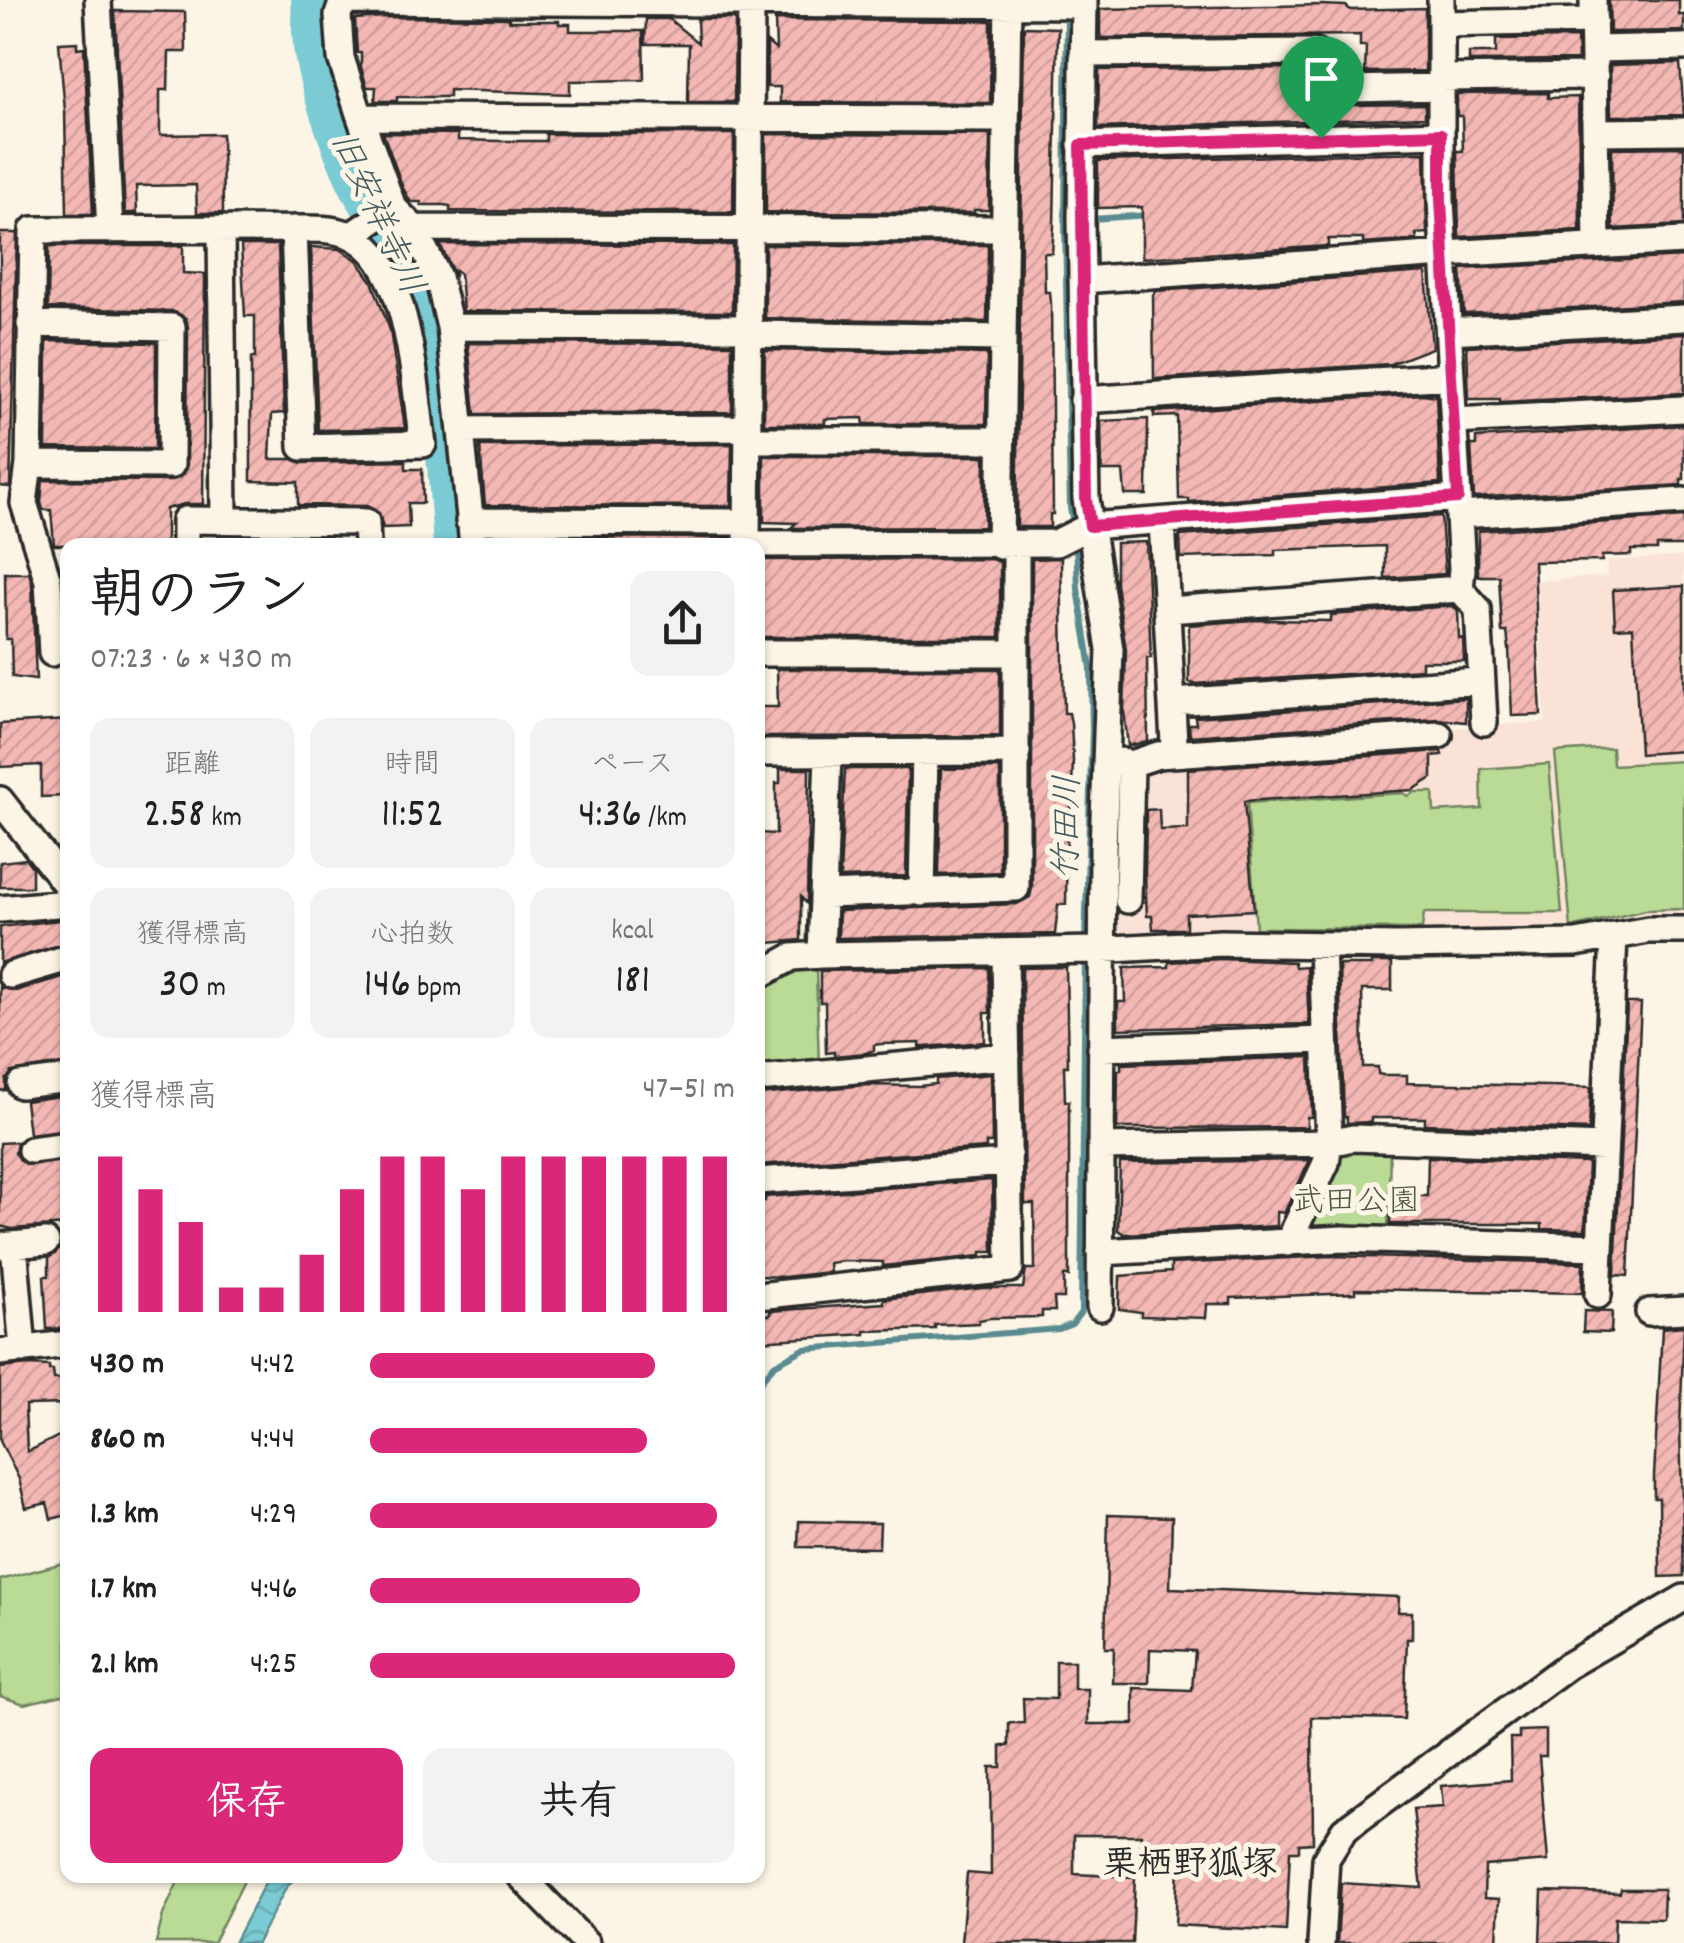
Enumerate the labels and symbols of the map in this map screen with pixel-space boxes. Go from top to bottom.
pin [1279,36,1364,139]
water label: 旧安祥寺川 [315,124,434,304]
water label: 竹田川 [1044,774,1096,880]
park label: 武田公園 [1292,1181,1420,1227]
district label: 栗栖野狐塚 [1102,1842,1278,1892]

